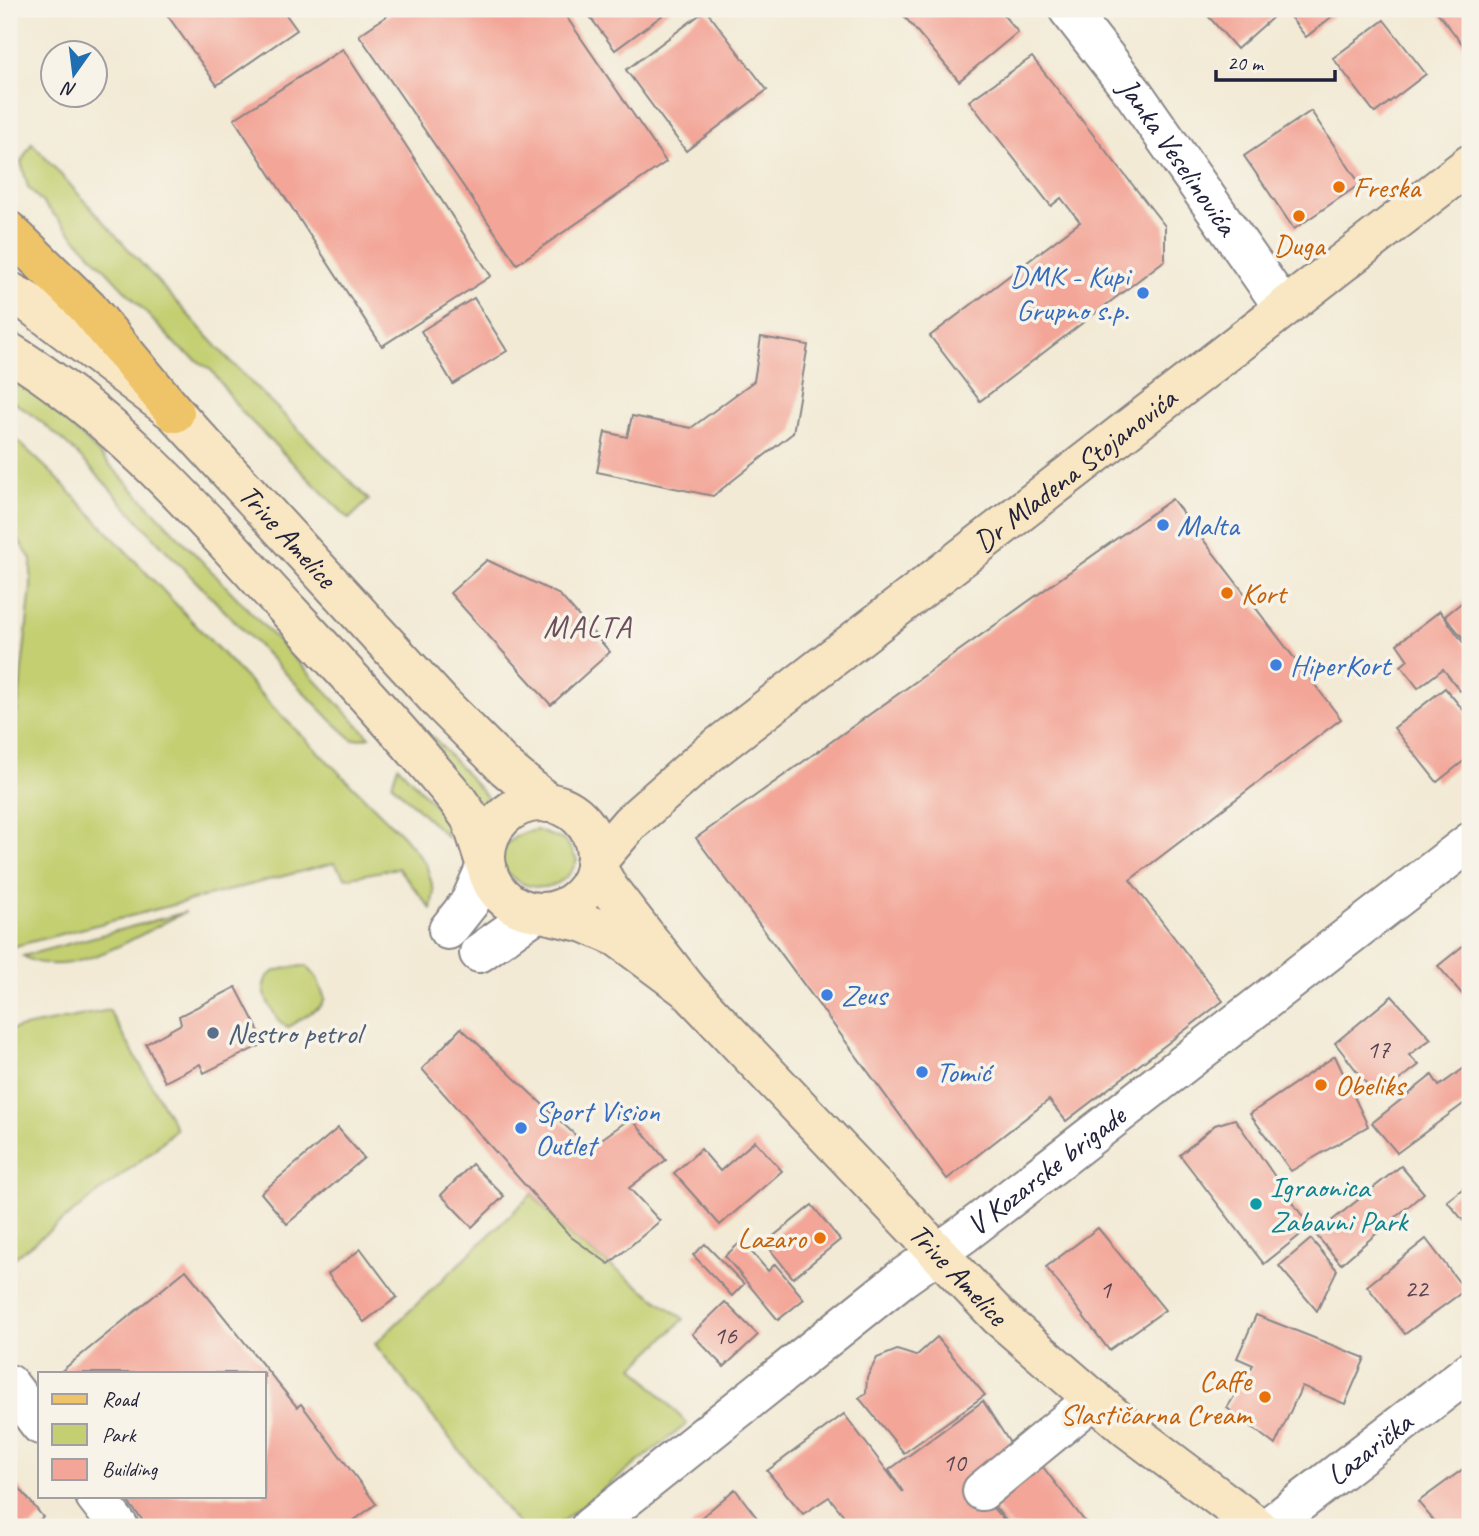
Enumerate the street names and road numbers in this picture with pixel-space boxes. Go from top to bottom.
street label: Janka Veselinovića [1108,68,1247,244]
street label: Dr Mladena Stojanovića [966,378,1186,561]
street label: Trive Amelice [231,476,346,597]
street label: V Kozarske brigade [959,1096,1135,1244]
street label: Trive Amelice [901,1215,1018,1335]
street label: Lazarička [1319,1402,1421,1494]

